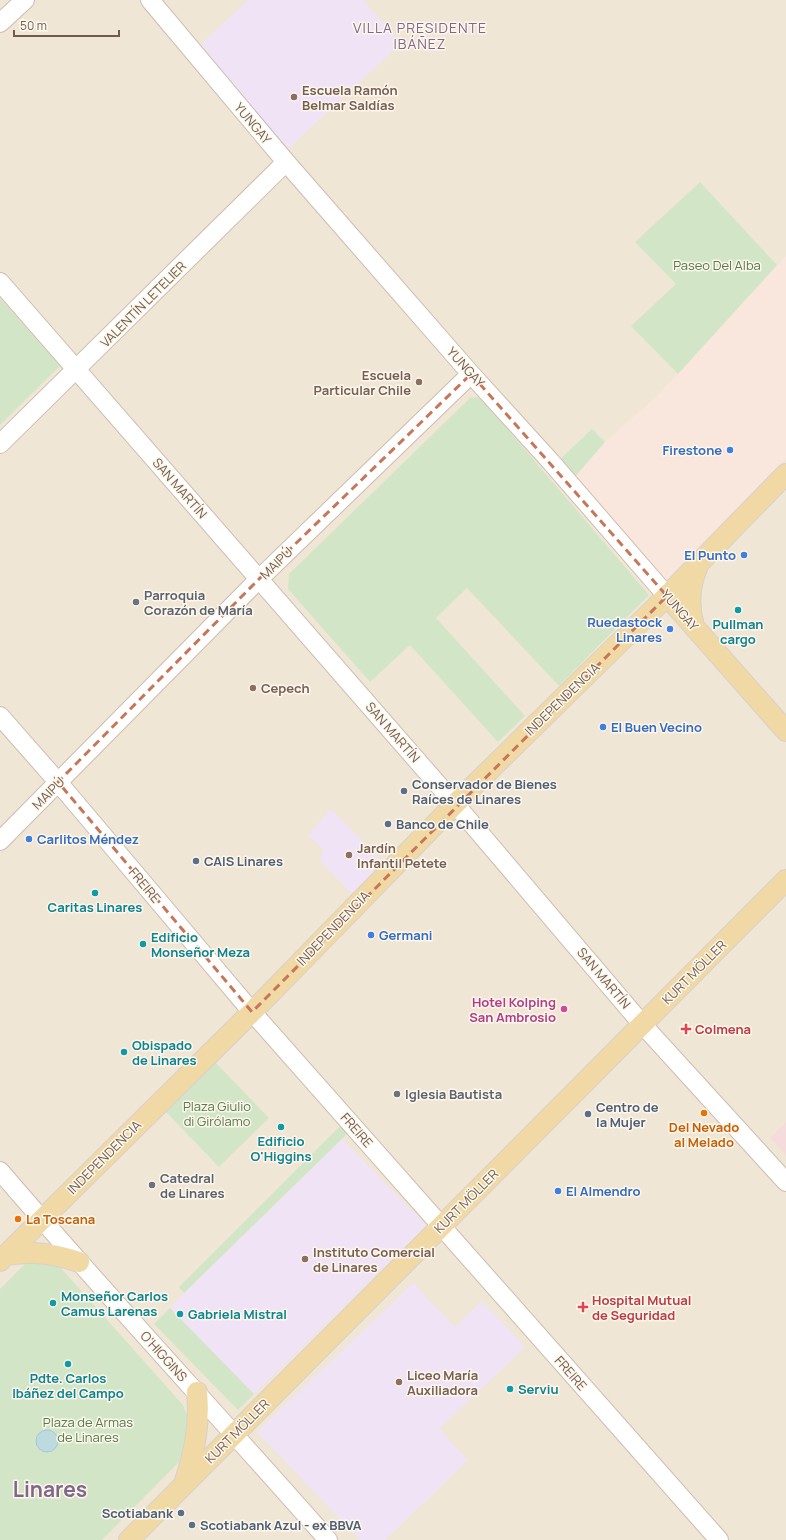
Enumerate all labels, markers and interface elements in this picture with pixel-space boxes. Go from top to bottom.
scale bar [14,12,119,38]
text: 50 m [20,17,47,34]
district label: VILLA PRESIDENTE IBÁÑEZ [353,18,487,53]
place label: Escuela Ramón Belmar Saldías [302,81,398,114]
marker: Escuela Ramón Belmar Saldías [289,92,299,102]
street label: YUNGAY [230,99,276,148]
park label: Paseo Del Alba [673,256,761,274]
street label: VALENTÍN LETELIER [96,257,190,351]
street label: YUNGAY [443,343,490,392]
place label: Escuela Particular Chile [314,366,411,399]
marker: Escuela Particular Chile [414,377,424,387]
place label: Firestone [662,441,722,459]
marker: Firestone [725,445,735,455]
street label: SAN MARTÍN [149,454,211,522]
street label: MAIPÚ [256,543,296,583]
place label: El Punto [684,546,736,564]
marker: El Punto [739,550,749,560]
place label: Parroquia Corazón de María [144,586,253,619]
street label: YUNGAY [657,586,703,635]
marker: Parroquia Corazón de María [131,597,141,607]
marker: Pullman cargo [733,605,743,615]
place label: Ruedastock Linares [587,613,663,646]
place label: Pullman cargo [712,615,764,648]
marker: Ruedastock Linares [665,624,675,634]
street label: INDEPENDENCIA [521,659,603,739]
place label: Cepech [261,679,310,697]
marker: Cepech [248,683,258,693]
street label: SAN MARTÍN [362,698,424,766]
place label: El Buen Vecino [611,718,702,736]
marker: El Buen Vecino [598,722,608,732]
street label: MAIPÚ [28,773,68,813]
place label: Conservador de Bienes Raíces de Linares [412,775,557,808]
marker: Conservador de Bienes Raíces de Linares [399,786,409,796]
place label: Banco de Chile [396,815,489,833]
marker: Banco de Chile [383,819,393,829]
place label: Carlitos Méndez [37,830,139,848]
marker: Carlitos Méndez [24,834,34,844]
place label: Jardín Infantil Petete [357,839,447,872]
marker: Jardín Infantil Petete [344,850,354,860]
place label: CAIS Linares [204,852,283,870]
marker: CAIS Linares [191,856,201,866]
street label: FREIRE [125,864,165,906]
street label: INDEPENDENCIA [293,887,373,969]
marker: Caritas Linares [90,888,100,898]
place label: Caritas Linares [48,898,142,916]
place label: Germani [379,926,432,944]
place label: Edificio Monseñor Meza [151,928,250,961]
marker: Germani [366,930,376,940]
street label: KURT MÖLLER [658,936,730,1008]
marker: Edificio Monseñor Meza [138,939,148,949]
street label: SAN MARTÍN [573,944,635,1012]
place label: Hotel Kolping San Ambrosio [469,993,556,1026]
marker: Hotel Kolping San Ambrosio [559,1004,569,1014]
place label: Colmena [695,1020,751,1038]
marker: Colmena [680,1023,692,1035]
place label: Obispado de Linares [132,1036,197,1069]
marker: Obispado de Linares [119,1047,129,1057]
place label: Iglesia Bautista [405,1085,502,1103]
marker: Iglesia Bautista [392,1089,402,1099]
park label: Plaza Giulio di Girólamo [183,1097,251,1130]
place label: Centro de la Mujer [596,1098,659,1131]
marker: Del Nevado al Melado [699,1108,709,1118]
street label: FREIRE [337,1109,377,1151]
marker: Centro de la Mujer [583,1109,593,1119]
street label: INDEPENDENCIA [63,1116,145,1198]
place label: Del Nevado al Melado [669,1118,739,1151]
marker: Edificio O'Higgins [276,1122,286,1132]
place label: Edificio O'Higgins [251,1132,312,1165]
street label: KURT MÖLLER [430,1165,502,1237]
place label: Catedral de Linares [160,1169,225,1202]
marker: Catedral de Linares [147,1180,157,1190]
place label: El Almendro [566,1182,641,1200]
marker: El Almendro [553,1186,563,1196]
place label: La Toscana [26,1210,95,1228]
marker: La Toscana [13,1214,23,1224]
place label: Instituto Comercial de Linares [313,1243,435,1276]
marker: Instituto Comercial de Linares [300,1254,310,1264]
place label: Monseñor Carlos Camus Larenas [61,1287,168,1320]
place label: Hospital Mutual de Seguridad [592,1291,691,1324]
marker: Monseñor Carlos Camus Larenas [48,1298,58,1308]
marker: Hospital Mutual de Seguridad [577,1301,589,1313]
place label: Gabriela Mistral [188,1305,287,1323]
marker: Gabriela Mistral [175,1309,185,1319]
street label: O'HIGGINS [136,1327,192,1385]
street label: FREIRE [551,1352,591,1394]
marker: Pdte. Carlos Ibáñez del Campo [63,1359,73,1369]
place label: Liceo María Auxiliadora [407,1366,478,1399]
place label: Pdte. Carlos Ibáñez del Campo [12,1369,124,1402]
marker: Liceo María Auxiliadora [394,1377,404,1387]
place label: Serviu [518,1380,559,1398]
marker: Serviu [505,1384,515,1394]
street label: KURT MÖLLER [201,1395,273,1467]
park label: Plaza de Armas de Linares [43,1413,133,1446]
district label: Linares [13,1475,87,1503]
place label: Scotiabank [102,1504,174,1522]
marker: Scotiabank [176,1508,186,1518]
place label: Scotiabank Azul - ex BBVA [200,1516,362,1534]
marker: Scotiabank Azul - ex BBVA [187,1520,197,1530]

